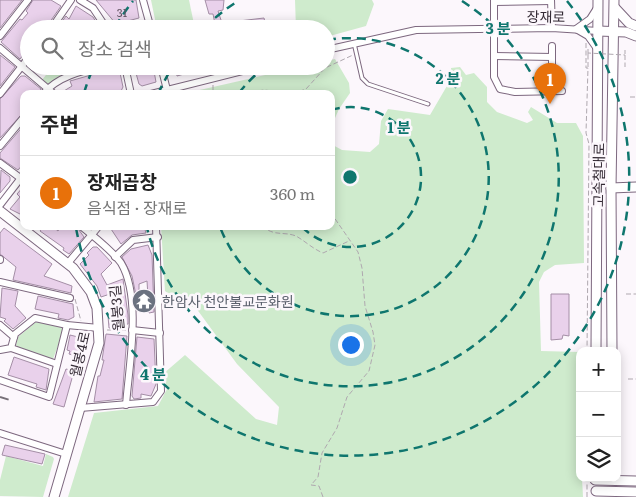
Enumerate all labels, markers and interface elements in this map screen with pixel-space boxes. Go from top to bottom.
house number: 31 [117,4,128,20]
street label: 장재로 [527,6,566,26]
text: 3 분 [485,16,511,39]
search box [20,20,335,75]
icon: search [38,34,66,62]
text: 장소 검색 [78,34,152,62]
pin: 1 [534,63,566,104]
text: 2 분 [436,66,461,89]
text: 주변 [40,107,79,138]
text: 1 분 [387,115,411,138]
street label: 고속철대로 [587,143,609,207]
text: 장재곱창 [87,167,157,195]
centre of rings [341,168,359,186]
text: 1 [53,181,59,205]
text: 360 m [270,181,315,205]
text: 음식점 · 장재로 [87,195,187,219]
street label: 월봉3길 [104,284,128,332]
temple icon: 한암사 천안불교문화원 [131,288,157,314]
place label: 한암사 천안불교문화원 [162,291,294,311]
street label: 월봉4로 [64,329,94,379]
your location [338,332,364,358]
map controls [576,347,621,482]
button: + [576,347,621,392]
text: 4 분 [140,362,166,385]
button: − [576,392,621,437]
button: layers [576,437,621,482]

